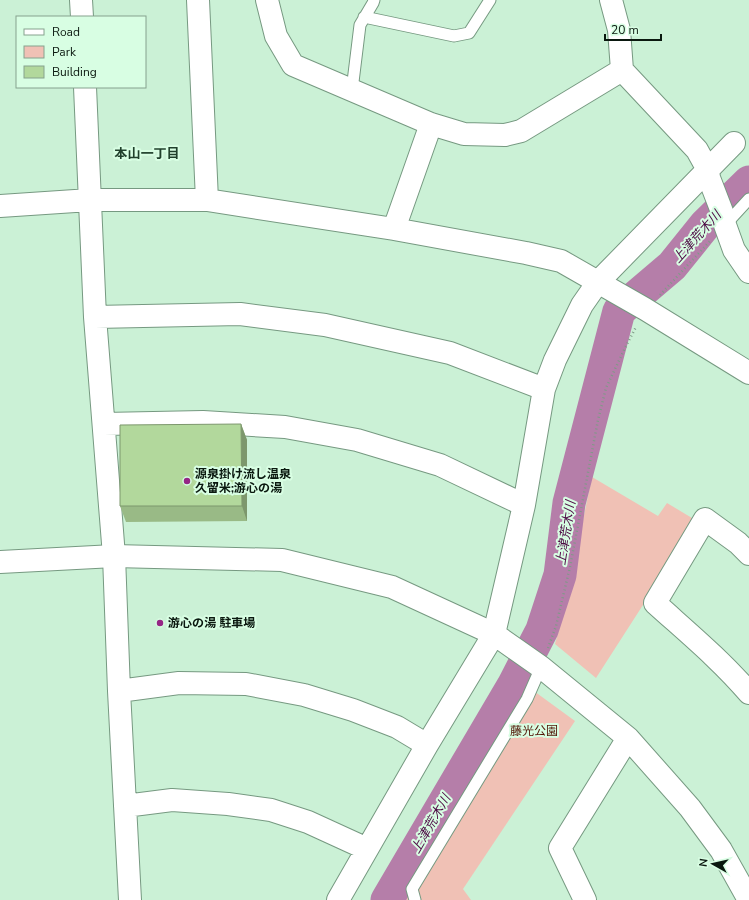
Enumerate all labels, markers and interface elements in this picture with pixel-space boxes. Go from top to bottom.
legend [16,16,146,88]
scale bar [605,16,661,42]
text: 20 m [611,22,639,38]
text: Road [52,24,80,40]
text: Park [52,44,77,60]
text: Building [52,64,97,80]
district label: 本山一丁目 [114,145,180,163]
water label: 上津荒木川 [669,205,727,267]
place label: 源泉掛け流し温泉 久留米;游心の湯 [195,466,291,496]
marker: 源泉掛け流し温泉 久留米;游心の湯 [182,476,192,486]
water label: 上津荒木川 [552,498,580,567]
place label: 游心の湯 駐車場 [168,615,255,631]
marker: 游心の湯 駐車場 [155,618,165,628]
park label: 藤光公園 [510,723,558,739]
water label: 上津荒木川 [407,790,456,857]
north arrow [693,844,733,884]
text: N [696,858,712,868]

